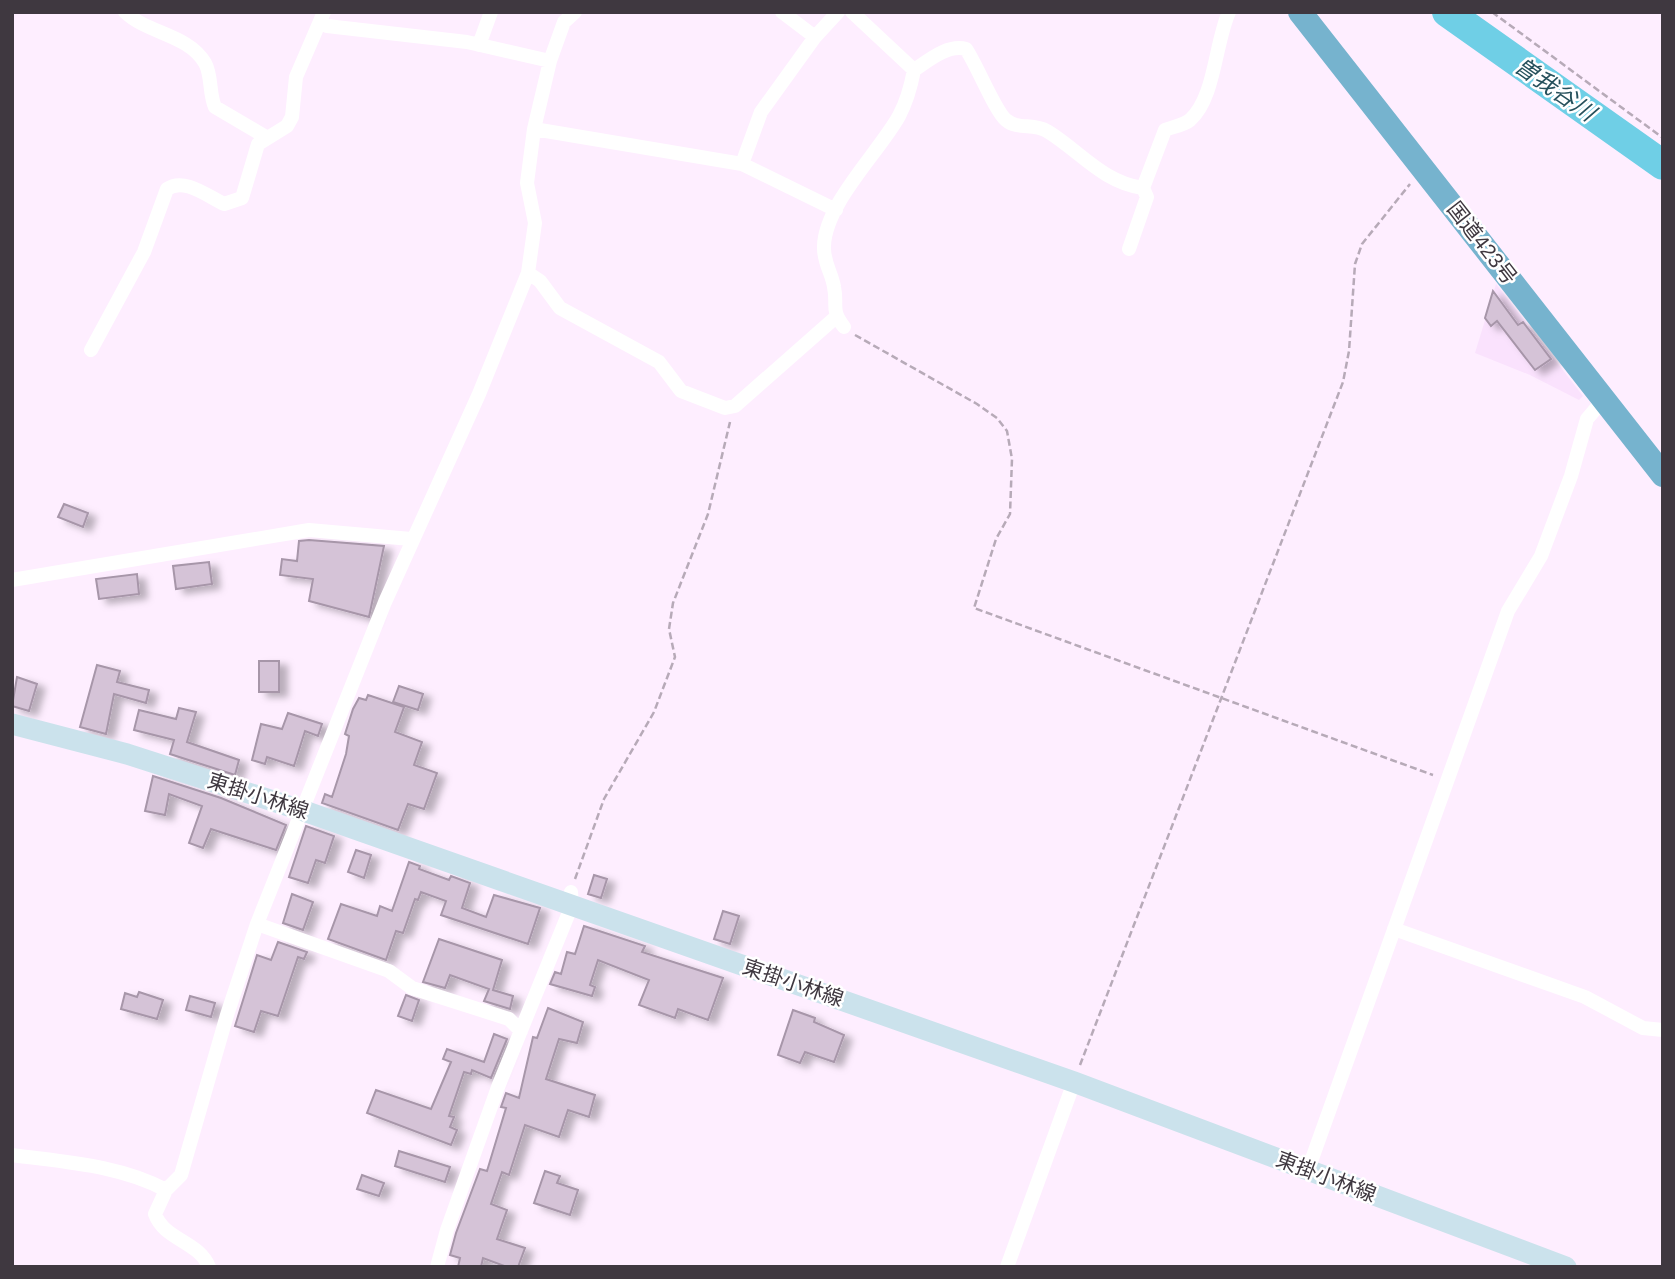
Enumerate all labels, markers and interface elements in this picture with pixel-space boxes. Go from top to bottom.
water label: 曽我谷川 [1510,52,1603,128]
street label: 国道423号 [1443,197,1522,288]
street label: 東掛小林線 [205,768,312,823]
street label: 東掛小林線 [740,955,847,1010]
street label: 東掛小林線 [1273,1147,1379,1206]

